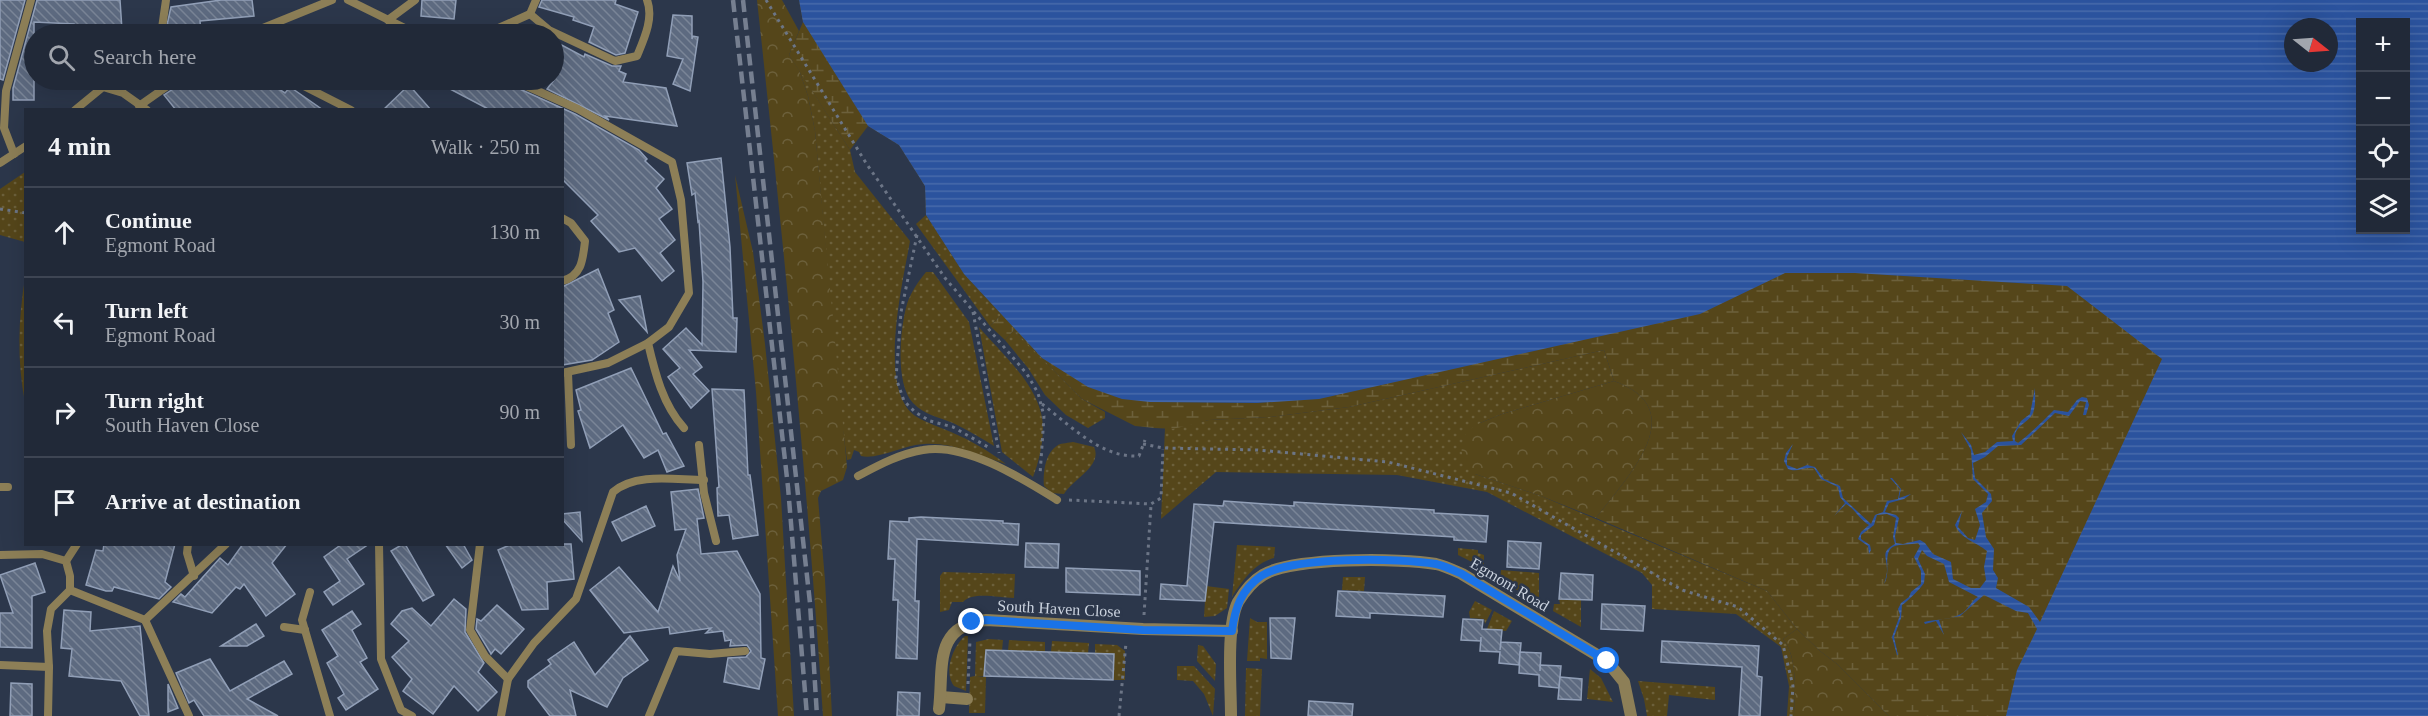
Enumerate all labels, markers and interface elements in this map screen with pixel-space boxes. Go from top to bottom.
north arrow [2284,18,2338,72]
map controls [2356,18,2410,234]
button: + [2356,18,2410,72]
search box [24,24,564,90]
icon: search [45,41,78,74]
text: Search here [93,44,196,69]
button: − [2356,72,2410,126]
button: locate [2356,126,2410,180]
text: 4 min [48,132,111,161]
text: Walk · 250 m [431,136,540,158]
button: layers [2356,180,2410,234]
text: Continue [105,208,192,233]
icon: ahead [48,216,81,249]
text: 130 m [489,221,540,243]
text: Egmont Road [105,234,216,256]
text: Turn left [105,298,188,323]
icon: left [48,306,81,339]
text: 30 m [499,311,540,333]
text: Egmont Road [105,324,216,346]
text: Turn right [105,388,204,413]
icon: right [48,396,81,429]
text: 90 m [499,401,540,423]
text: South Haven Close [105,414,259,436]
icon: arrive [48,486,81,519]
text: Arrive at destination [105,489,301,514]
street label: Egmont Road [1467,554,1552,615]
street label: South Haven Close [997,597,1121,620]
route end [958,608,984,634]
route start [1593,647,1619,673]

